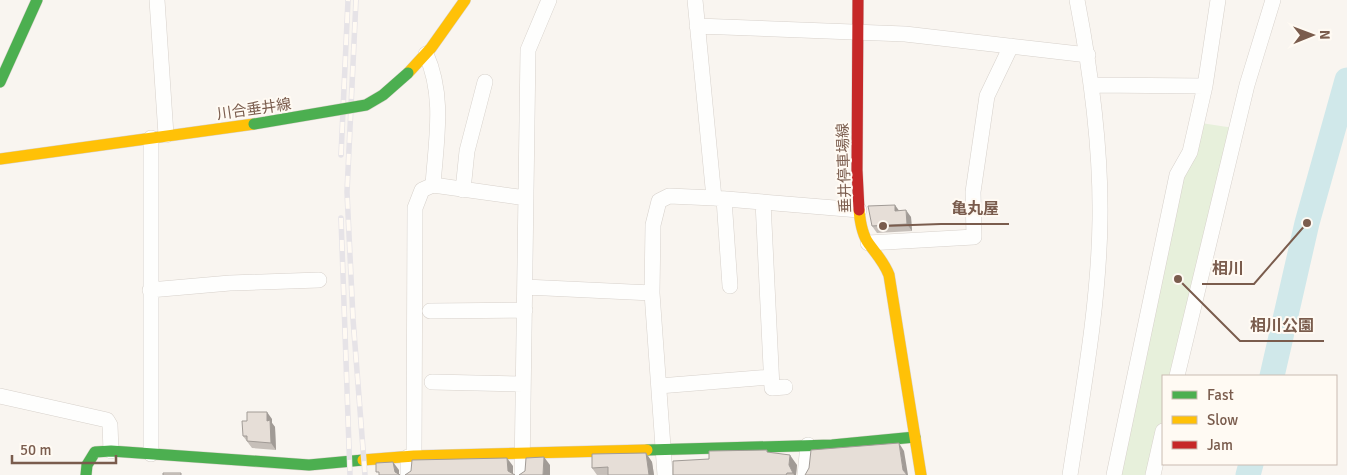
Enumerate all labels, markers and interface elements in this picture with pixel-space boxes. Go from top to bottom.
north arrow [1287,10,1337,60]
text: N [1316,30,1333,40]
street label: 川合垂井線 [216,95,292,123]
street label: 垂井停車場線 [833,123,855,213]
callout: 亀丸屋 [941,193,1009,224]
text: 亀丸屋 [951,199,999,219]
callout: 相川 [1202,253,1254,284]
text: 相川 [1212,259,1244,279]
callout: 相川公園 [1240,310,1324,341]
text: 相川公園 [1250,316,1314,336]
legend [1162,375,1337,465]
text: Fast [1207,386,1234,404]
text: Slow [1207,411,1238,429]
scale bar [12,432,116,464]
text: Jam [1207,436,1233,454]
text: 50 m [20,441,51,459]

